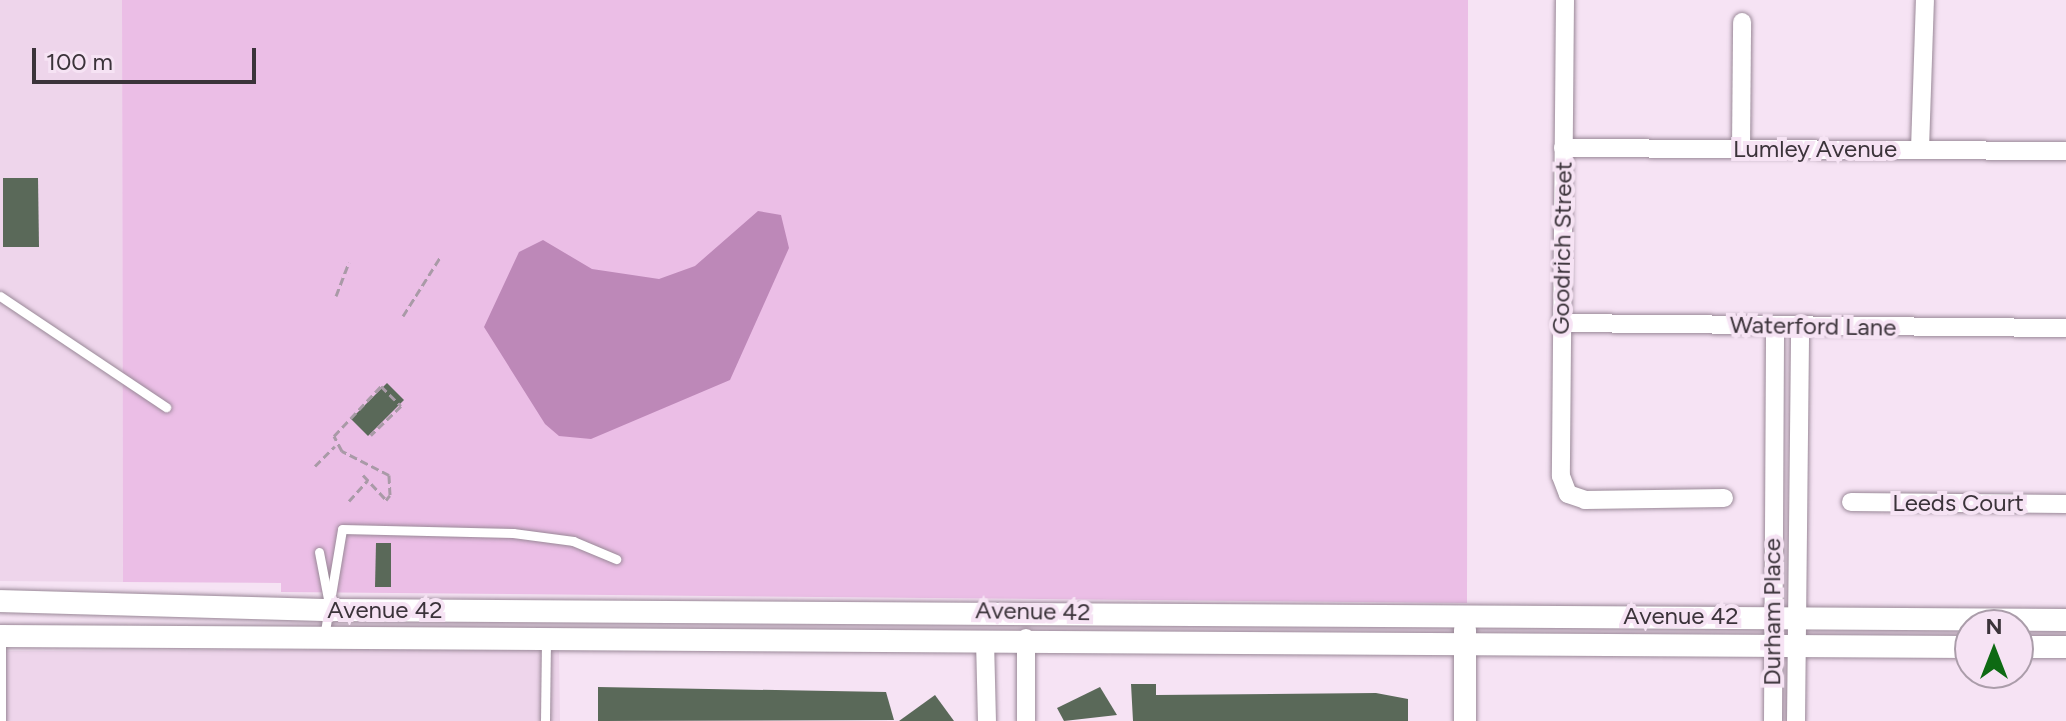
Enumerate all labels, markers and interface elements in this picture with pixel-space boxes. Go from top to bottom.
scale bar [36,32,260,82]
text: 100 m [46,47,113,76]
street label: Lumley Avenue [1733,135,1897,163]
street label: Goodrich Street [1546,161,1578,335]
street label: Waterford Lane [1729,310,1897,342]
street label: Leeds Court [1892,489,2024,517]
street label: Durham Place [1758,538,1786,686]
street label: Avenue 42 [327,596,443,624]
street label: Avenue 42 [975,596,1091,626]
street label: Avenue 42 [1623,602,1739,630]
north arrow [1954,609,2034,689]
text: N [1985,613,2003,640]

